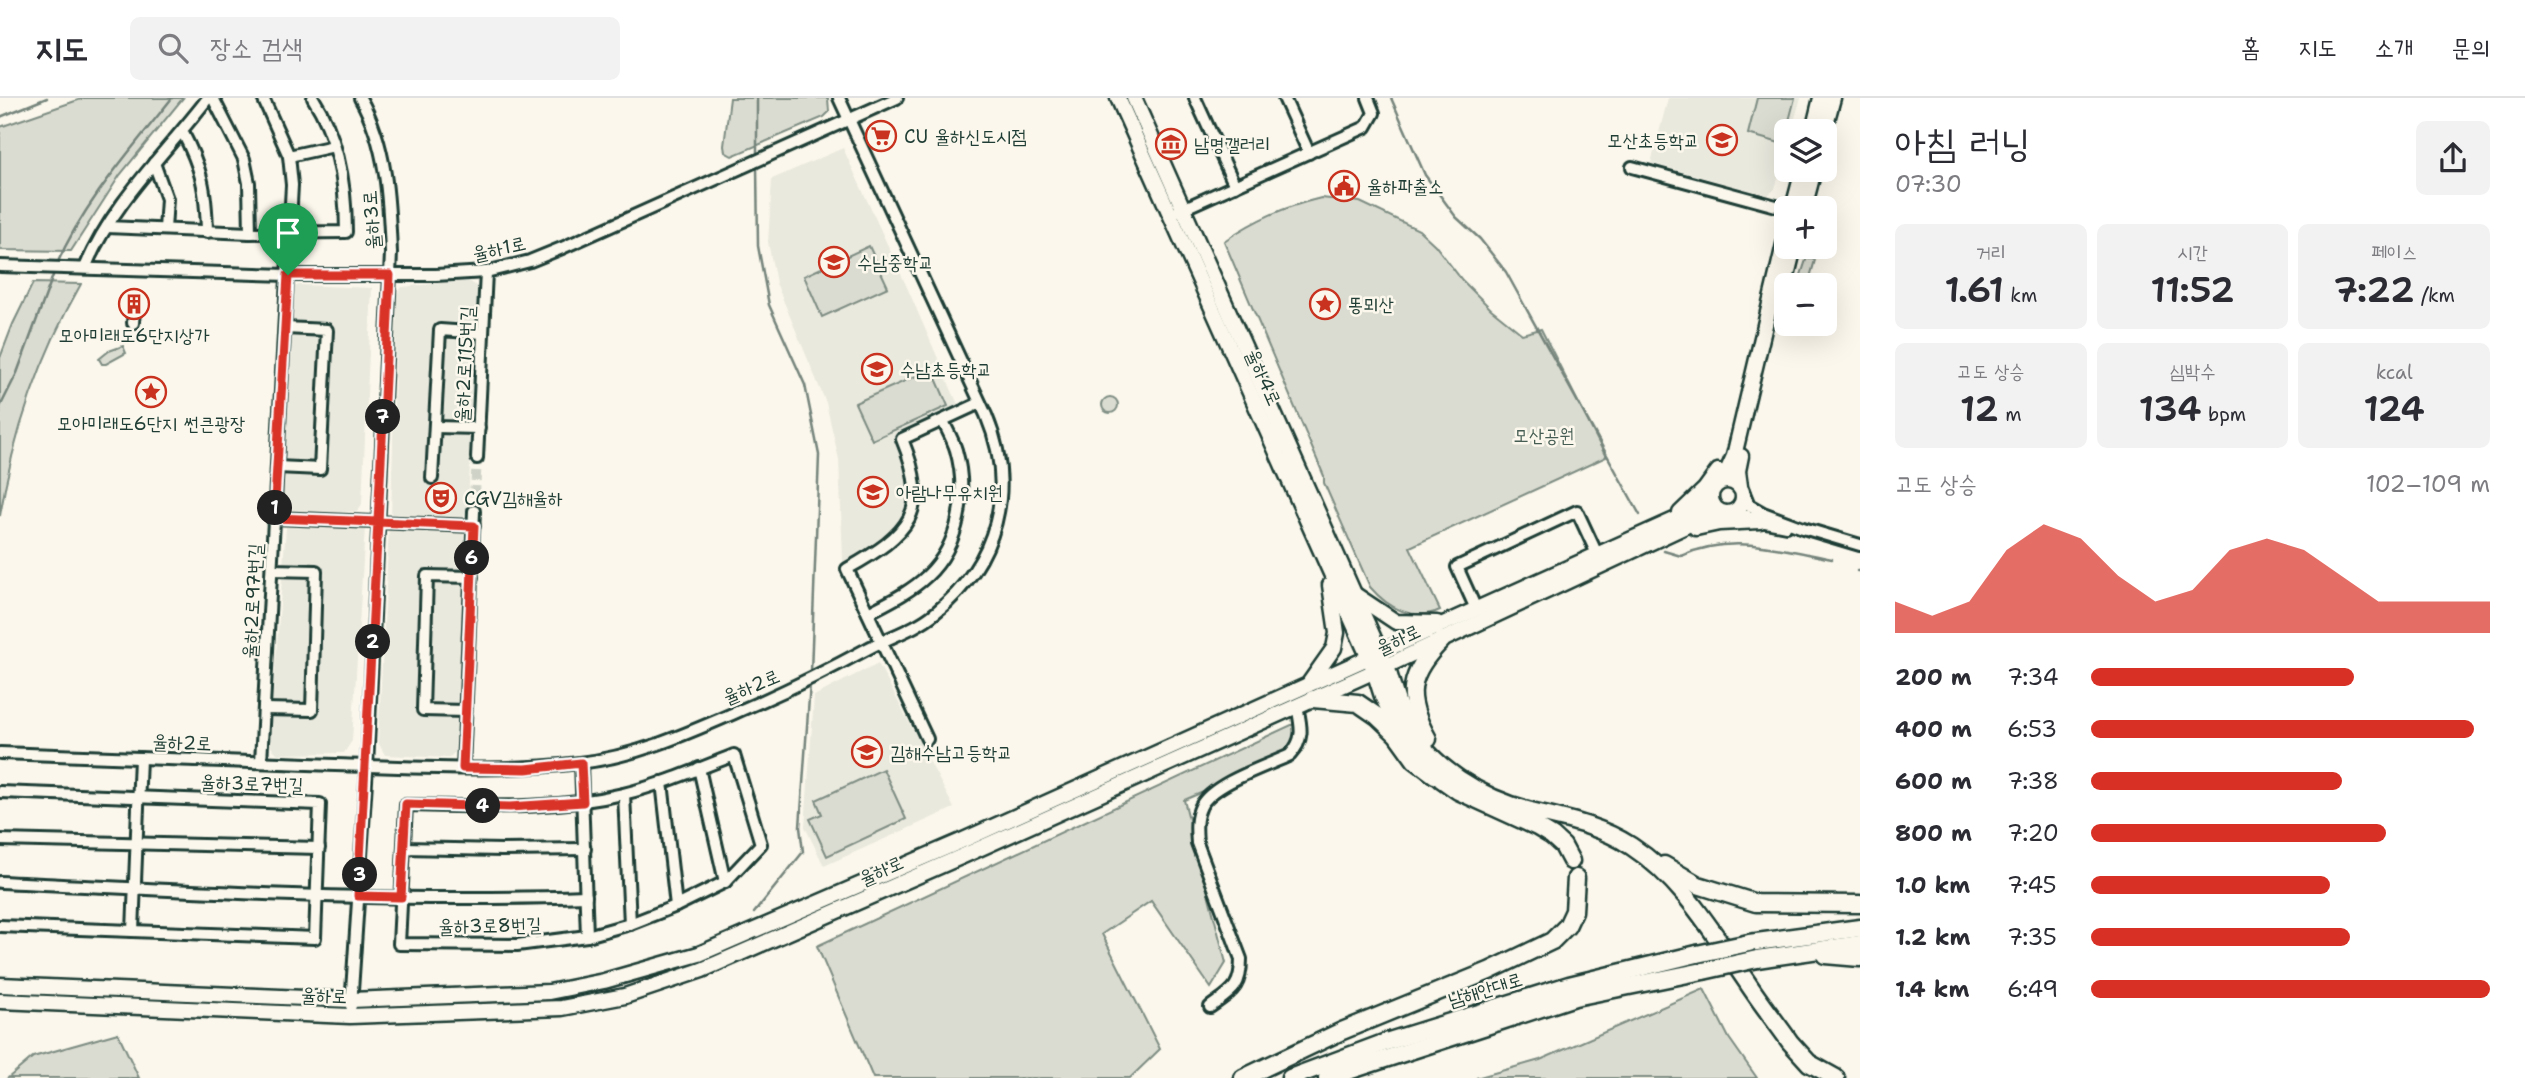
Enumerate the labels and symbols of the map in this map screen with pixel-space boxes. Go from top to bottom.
supermarket icon: CU 율하신도시점 [864,119,898,153]
school or university icon: 모산초등학교 [1705,123,1739,157]
place label: CU 율하신도시점 [904,124,1026,149]
museum icon: 남명갤러리 [1154,127,1188,161]
place label: 모산초등학교 [1607,128,1699,153]
place label: 남명갤러리 [1194,132,1270,157]
public building icon: 율하파출소 [1327,169,1361,203]
place label: 율하파출소 [1367,174,1443,199]
street label: 율하3로 [357,190,386,250]
pin [258,203,318,275]
street label: 율하1로 [470,230,528,267]
school or university icon: 수남중학교 [817,245,851,279]
place label: 수남중학교 [857,250,933,275]
building icon: 모아미래도6단지상가 [117,287,151,321]
place icon: 똥뫼산 [1308,287,1342,321]
place label: 똥뫼산 [1348,292,1394,317]
street label: 율하2로115번길 [449,305,480,423]
place label: 모아미래도6단지상가 [59,323,210,348]
street label: 율하4로 [1240,345,1287,409]
school or university icon: 수남초등학교 [860,352,894,386]
place label: 수남초등학교 [900,357,992,382]
place icon: 모아미래도6단지 썬큰광장 [134,375,168,409]
pin: 7 [366,400,400,434]
place label: 모아미래도6단지 썬큰광장 [57,411,245,436]
park label: 모산공원 [1513,423,1575,448]
school or university icon: 아람나무유치원 [856,475,890,509]
place label: 아람나무유치원 [896,480,1003,505]
theatre icon: CGV김해율하 [424,481,458,515]
place label: CGV김해율하 [464,486,563,511]
pin: 1 [258,490,292,526]
pin: 6 [454,540,490,575]
street label: 율하2로97번길 [237,543,268,659]
street label: 율하로 [1372,618,1424,660]
pin: 2 [356,624,390,660]
street label: 율하2로 [719,663,783,710]
street label: 율하2로 [152,729,212,756]
school or university icon: 김해수남고등학교 [850,735,884,769]
place label: 김해수남고등학교 [890,740,1012,765]
street label: 율하3로7번길 [200,769,304,798]
pin: 4 [466,788,500,824]
street label: 율하로 [855,850,907,891]
pin: 3 [342,858,378,892]
street label: 율하3로8번길 [438,912,542,939]
street label: 남해안대로 [1445,966,1525,1013]
street label: 율하로 [301,982,347,1009]

